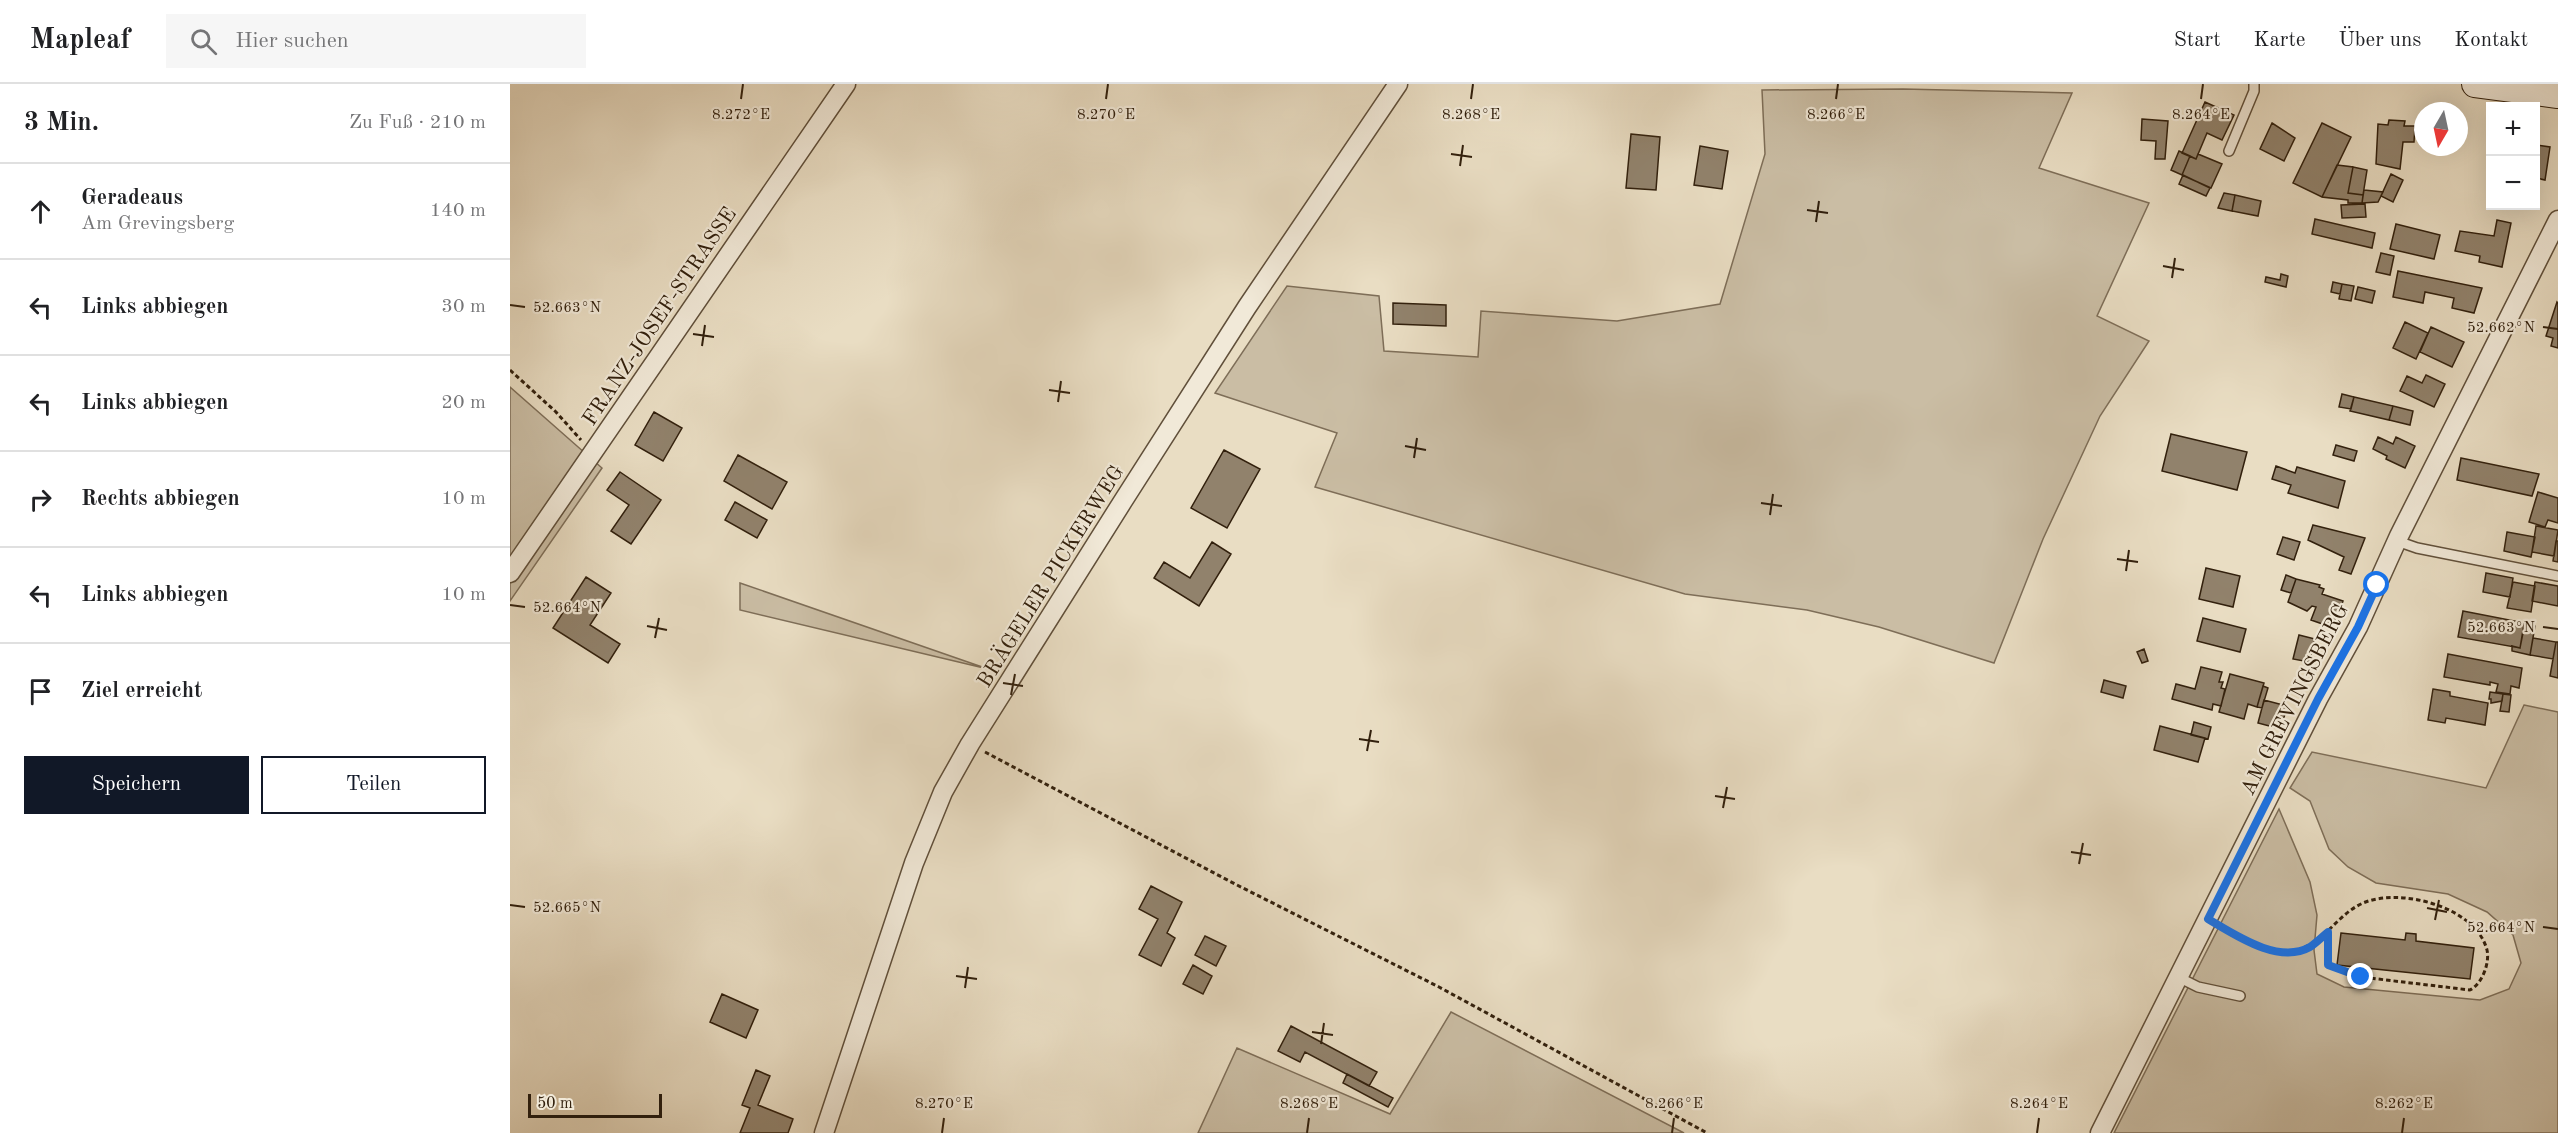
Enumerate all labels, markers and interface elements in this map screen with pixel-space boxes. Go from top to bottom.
search box [166,14,586,68]
icon: search [187,25,220,58]
text: Mapleaf [30,27,130,55]
text: Hier suchen [235,30,349,52]
text: Start [2174,30,2221,51]
text: Karte [2254,30,2305,51]
text: Über uns [2338,30,2421,51]
text: Kontakt [2454,30,2528,51]
north arrow [2414,102,2468,156]
map controls [2486,102,2540,210]
button: + [2486,102,2540,156]
text: 8.272°E [712,108,770,123]
text: 8.270°E [1077,108,1135,123]
text: 8.268°E [1442,108,1500,123]
text: 8.266°E [1807,108,1865,123]
text: 8.264°E [2172,108,2230,123]
text: 3 Min. [24,110,99,136]
text: Zu Fuß · 210 m [349,113,486,133]
button: − [2486,156,2540,210]
text: Geradeaus [81,187,183,209]
icon: ahead [24,195,57,228]
text: 140 m [430,201,486,221]
street label: FRANZ-JOSEF-STRASSE [579,204,741,430]
text: Am Grevingsberg [81,214,234,234]
icon: left [24,291,57,324]
text: Links abbiegen [81,296,229,318]
text: 30 m [441,297,486,317]
text: 52.663°N [533,301,601,316]
text: 52.662°N [2467,321,2535,336]
icon: left [24,387,57,420]
text: Links abbiegen [81,392,229,414]
text: 20 m [441,393,486,413]
street label: BRÄGELER PICKERWEG [971,460,1128,692]
icon: right [24,483,57,516]
text: Rechts abbiegen [81,488,240,510]
text: 10 m [441,489,486,509]
route start [2363,571,2389,597]
icon: left [24,579,57,612]
text: Links abbiegen [81,584,229,606]
text: 10 m [441,585,486,605]
street label: AM GREVINGSBERG [2238,600,2353,799]
text: 52.664°N [533,601,601,616]
text: 52.663°N [2467,621,2535,636]
icon: arrive [24,675,57,708]
text: Ziel erreicht [81,680,202,702]
button: Speichern [24,756,249,814]
button: Teilen [261,756,486,814]
text: 52.665°N [533,901,601,916]
text: 52.664°N [2467,921,2535,936]
route end [2347,963,2373,989]
scale bar [528,1091,662,1118]
text: 50 m [537,1096,573,1112]
text: 8.270°E [915,1097,973,1112]
text: 8.268°E [1280,1097,1338,1112]
text: 8.266°E [1645,1097,1703,1112]
text: 8.264°E [2010,1097,2068,1112]
text: 8.262°E [2375,1097,2433,1112]

